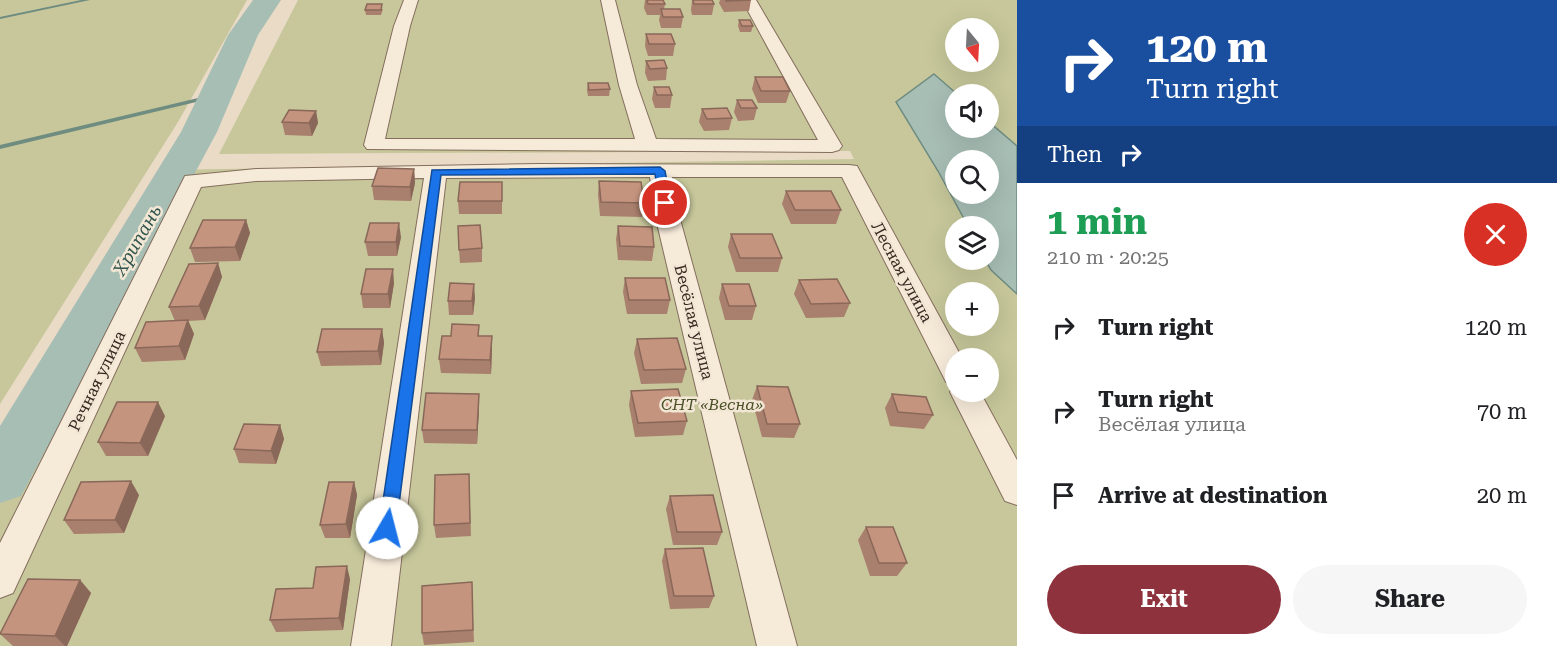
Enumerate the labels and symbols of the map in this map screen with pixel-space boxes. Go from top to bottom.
north arrow [945,18,999,72]
pin [639,177,690,228]
water label: Хрипань [108,201,166,280]
street label: Лесная улица [867,218,937,326]
street label: Весёлая улица [670,262,718,382]
street label: Речная улица [64,327,130,434]
park label: СНТ «Весна» [661,395,763,414]
position arrow [355,496,419,560]

